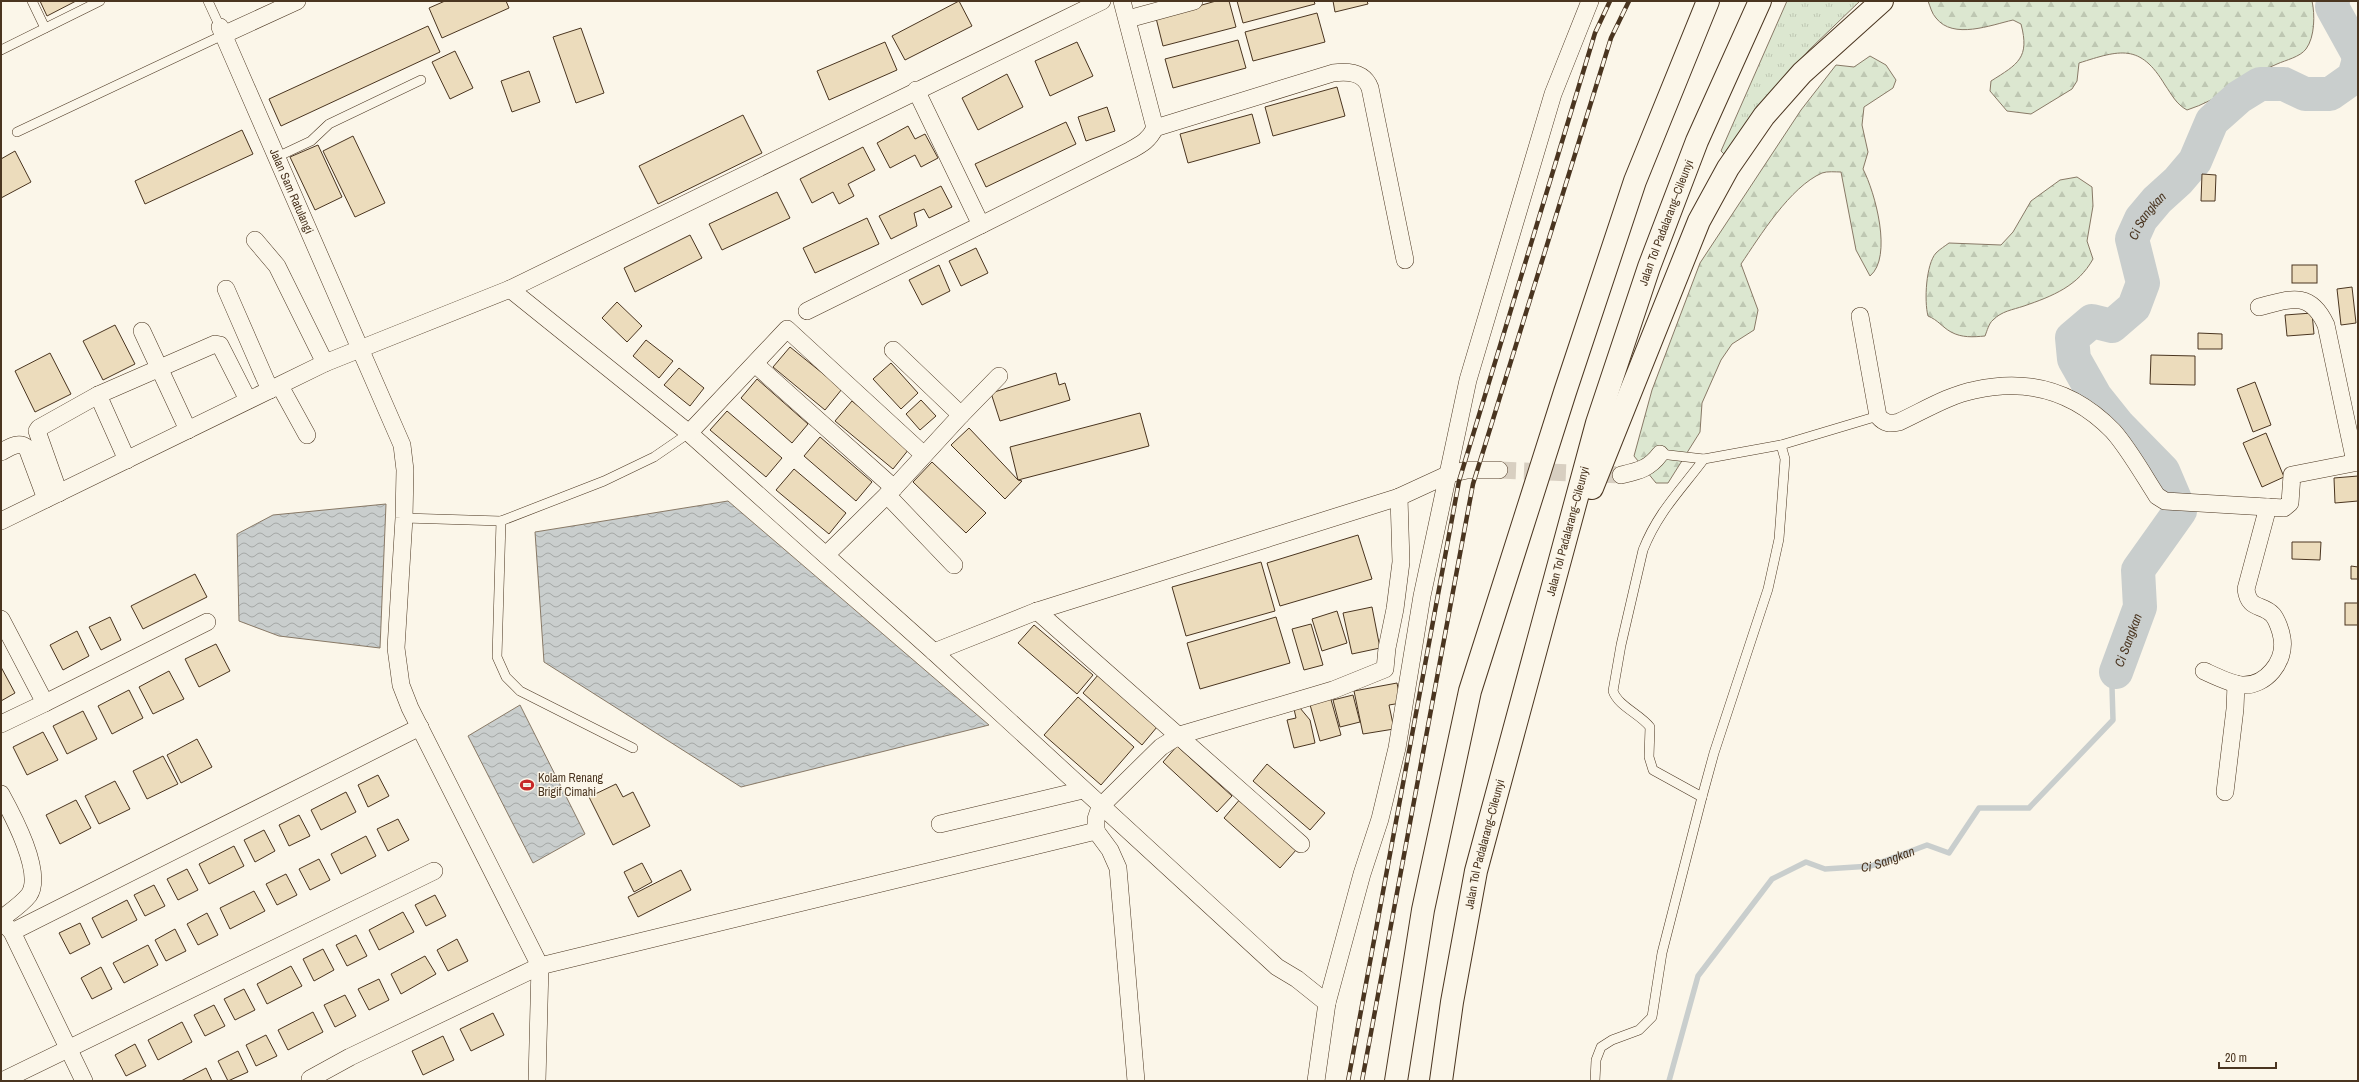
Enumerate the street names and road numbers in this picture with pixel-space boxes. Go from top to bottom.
street label: Jalan Sam Ratulangi [266,146,317,236]
street label: Jalan Tol Padalarang–Cileunyi [1635,157,1697,288]
street label: Jalan Tol Padalarang–Cileunyi [1543,465,1593,598]
street label: Jalan Tol Padalarang–Cileunyi [1461,777,1508,911]

